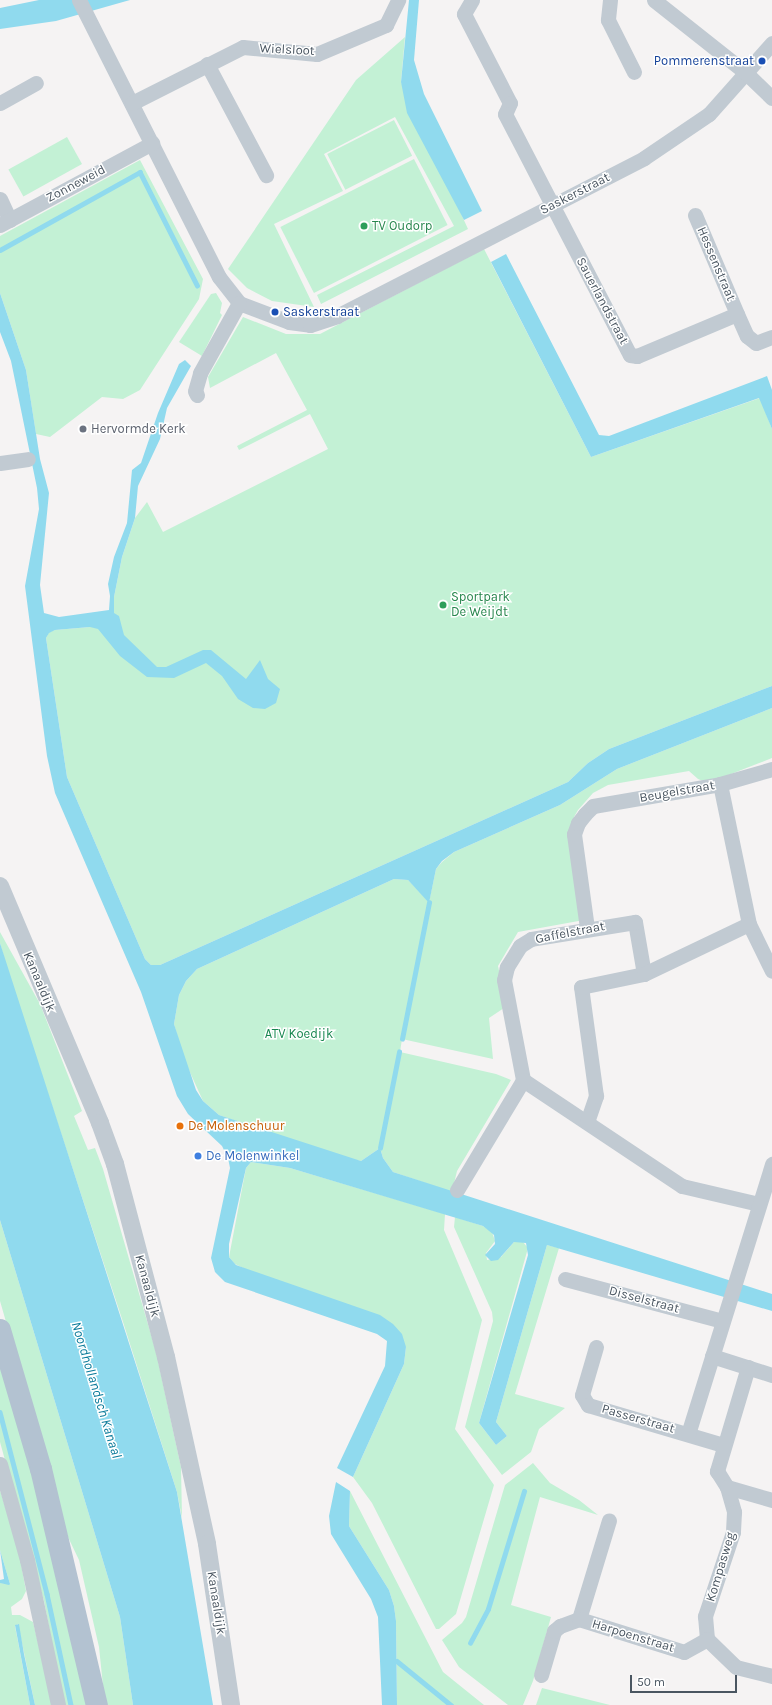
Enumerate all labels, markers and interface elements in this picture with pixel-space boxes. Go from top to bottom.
street label: Wielsloot [259,41,315,59]
place label: Pommerenstraat [654,53,754,69]
marker: Pommerenstraat [757,56,767,66]
street label: Zonneweid [44,162,108,206]
street label: Saskerstraat [538,170,612,218]
place label: TV Oudorp [372,218,432,234]
marker: TV Oudorp [359,221,369,231]
street label: Hessenstraat [693,225,739,303]
street label: Sauerlandstraat [573,255,631,347]
place label: Saskerstraat [283,304,359,320]
marker: Saskerstraat [270,307,280,317]
place label: Hervormde Kerk [91,421,186,437]
marker: Hervormde Kerk [78,424,88,434]
place label: Sportpark De Weijdt [451,590,510,621]
marker: Sportpark De Weijdt [438,600,448,610]
street label: Beugelstraat [638,778,716,806]
street label: Gaffelstraat [534,919,606,947]
street label: Kanaaldijk [19,950,59,1014]
park label: ATV Koedijk [265,1026,333,1042]
place label: De Molenschuur [188,1118,284,1134]
marker: De Molenschuur [175,1121,185,1131]
place label: De Molenwinkel [206,1148,299,1164]
marker: De Molenwinkel [193,1151,203,1161]
street label: Kanaaldijk [131,1253,163,1319]
street label: Disselstraat [607,1283,681,1317]
water label: Noordhollandsch Kanaal [67,1320,125,1460]
street label: Passerstraat [600,1401,676,1437]
street label: Kompasweg [703,1530,739,1604]
street label: Kanaaldijk [203,1570,229,1636]
street label: Harpoenstraat [590,1616,676,1656]
scale bar [632,1667,739,1693]
text: 50 m [637,1675,665,1689]

